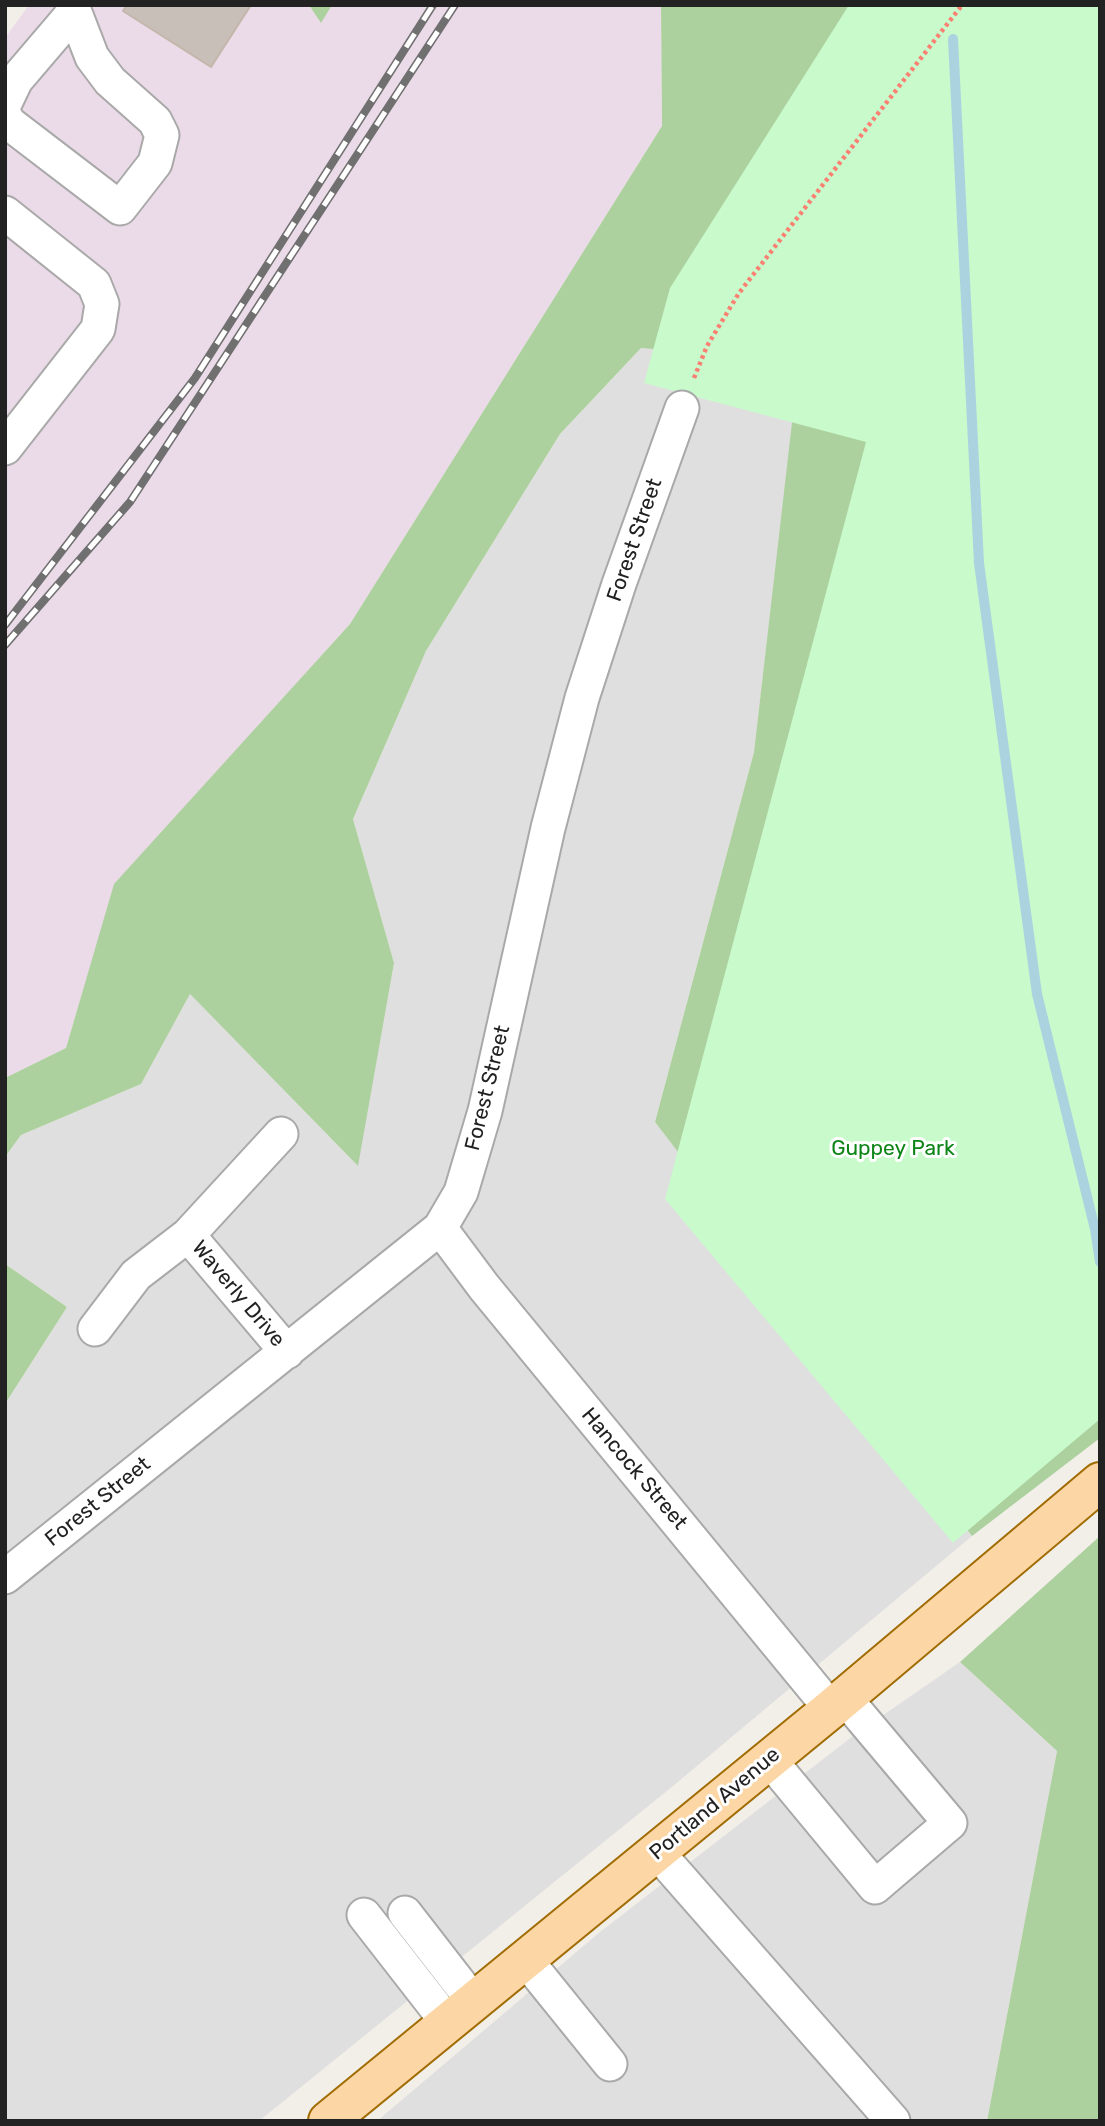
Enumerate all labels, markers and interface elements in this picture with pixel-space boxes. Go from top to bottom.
street label: Forest Street [602,475,668,605]
street label: Forest Street [460,1023,516,1153]
park label: Guppey Park [831,1136,955,1162]
street label: Waverly Drive [186,1236,290,1352]
street label: Hancock Street [576,1403,692,1535]
street label: Forest Street [40,1452,156,1552]
street label: Portland Avenue [645,1742,785,1866]

